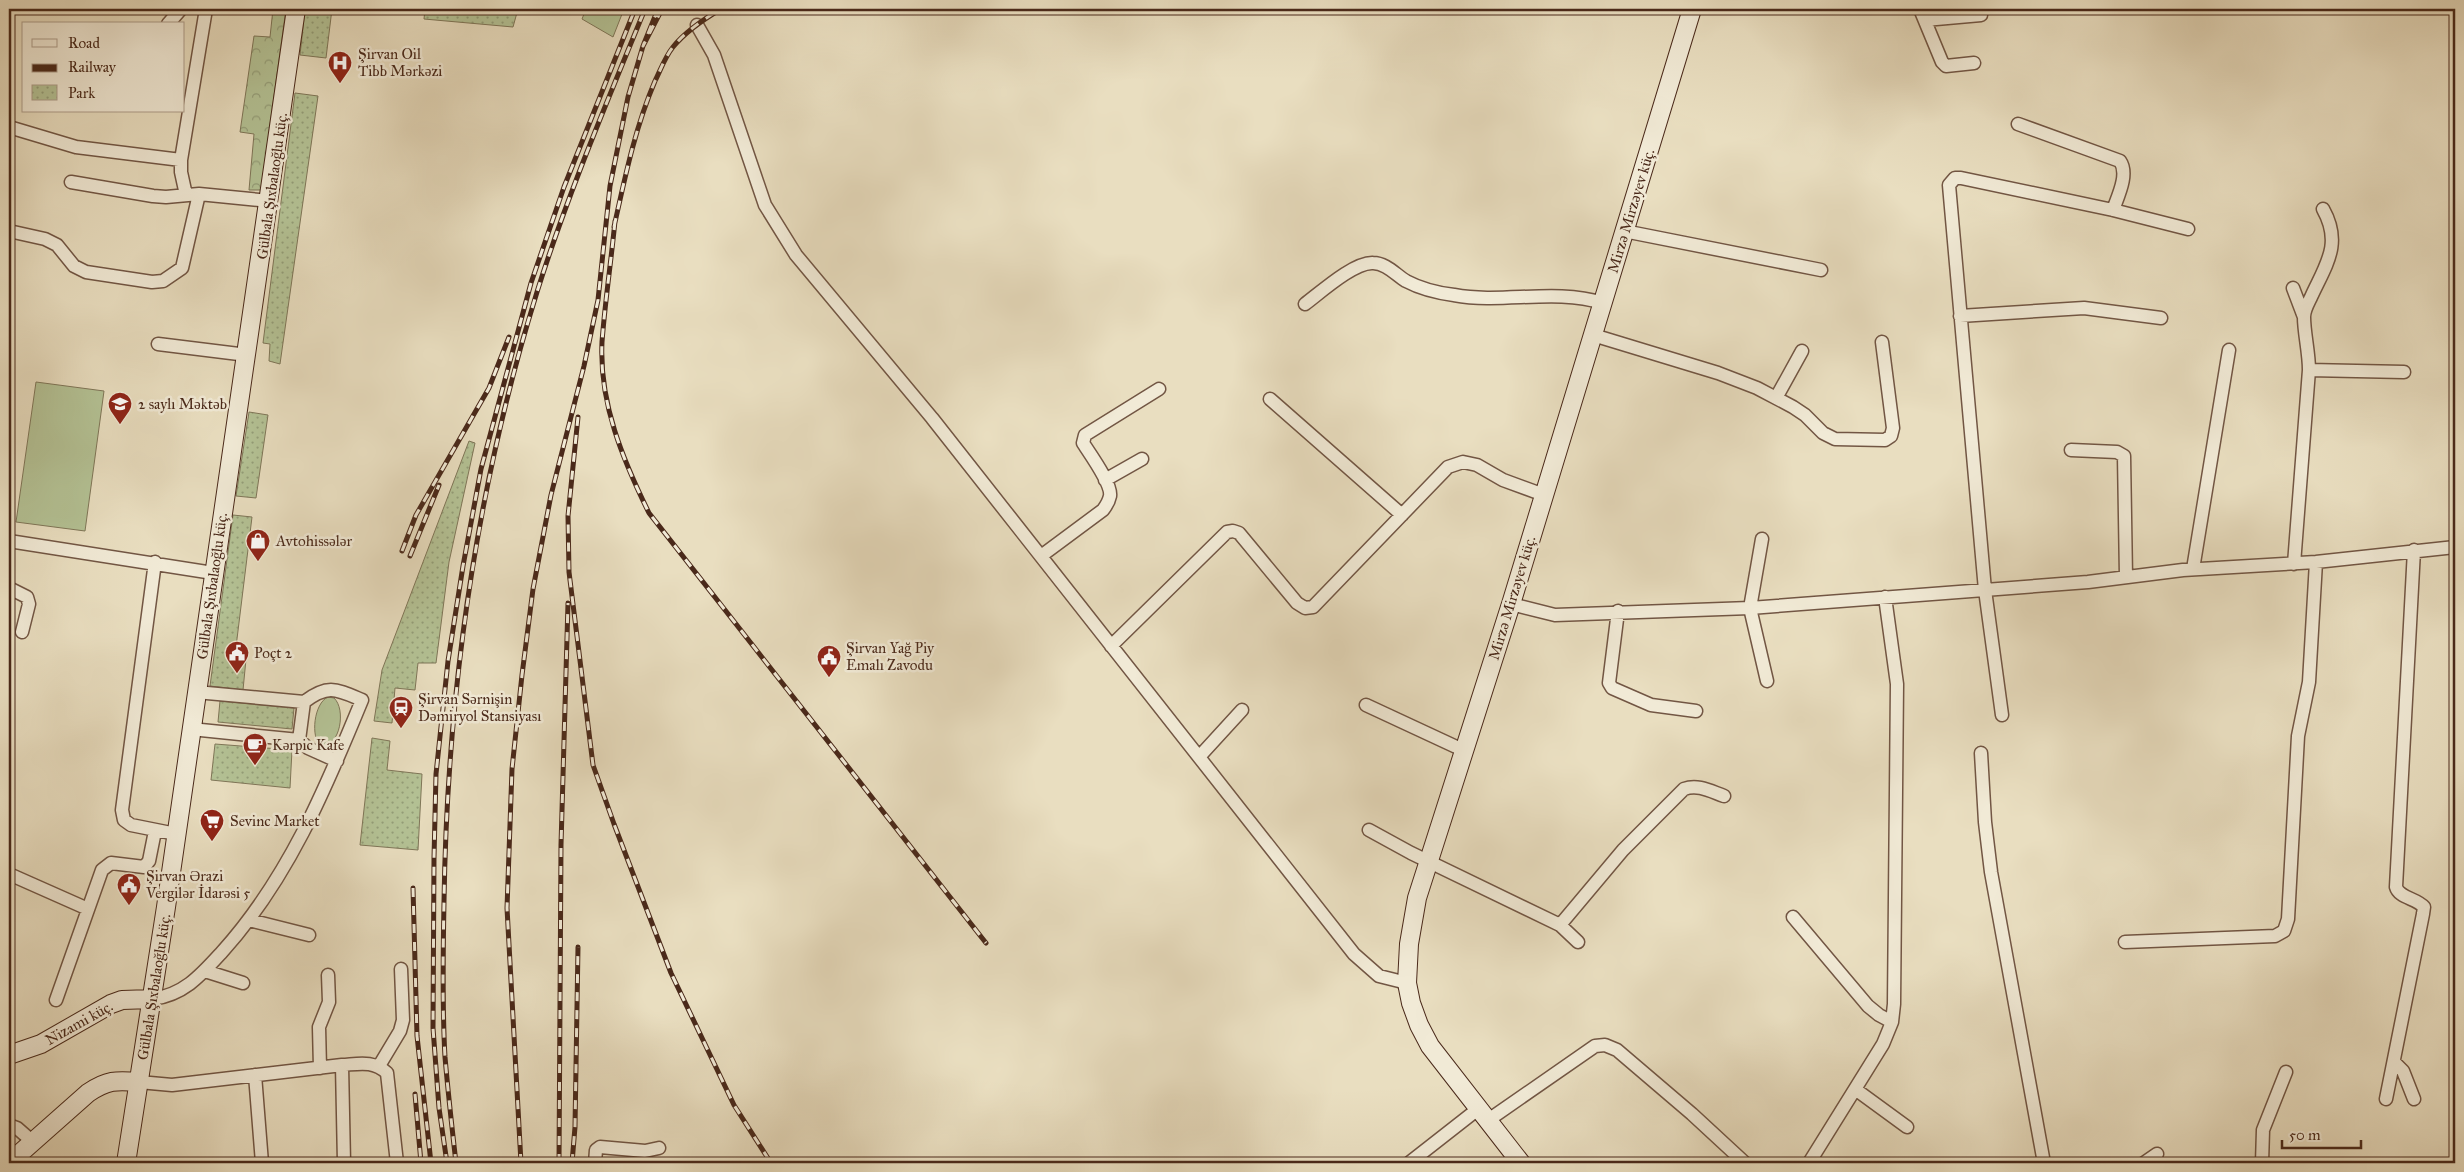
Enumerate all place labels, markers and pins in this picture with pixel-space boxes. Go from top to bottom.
place label: Şirvan Oil Tibb Mərkəzi [358,45,442,80]
hospital icon: Şirvan Oil Tibb Mərkəzi [327,50,353,84]
school or university icon: 2 saylı Məktəb [107,391,133,425]
place label: 2 saylı Məktəb [138,395,227,413]
shop icon: Avtohissələr [245,528,271,562]
place label: Avtohissələr [275,532,352,550]
place label: Şirvan Yağ Piy Emalı Zavodu [846,639,935,674]
public building icon: Poçt 2 [224,640,250,674]
place label: Poçt 2 [254,644,293,662]
public building icon: Şirvan Yağ Piy Emalı Zavodu [816,644,842,678]
place label: Şirvan Sərnişin Dəmiryol Stansiyası [418,690,541,725]
station icon: Şirvan Sərnişin Dəmiryol Stansiyası [388,695,414,729]
cafe icon: Kərpic Kafe [242,732,268,766]
place label: Kərpic Kafe [272,736,344,754]
supermarket icon: Sevinc Market [199,808,225,842]
place label: Sevinc Market [230,812,320,830]
place label: Şirvan Ərazi Vergilər İdarəsi 5 [145,867,250,902]
public building icon: Şirvan Ərazi Vergilər İdarəsi 5 [116,872,142,906]

